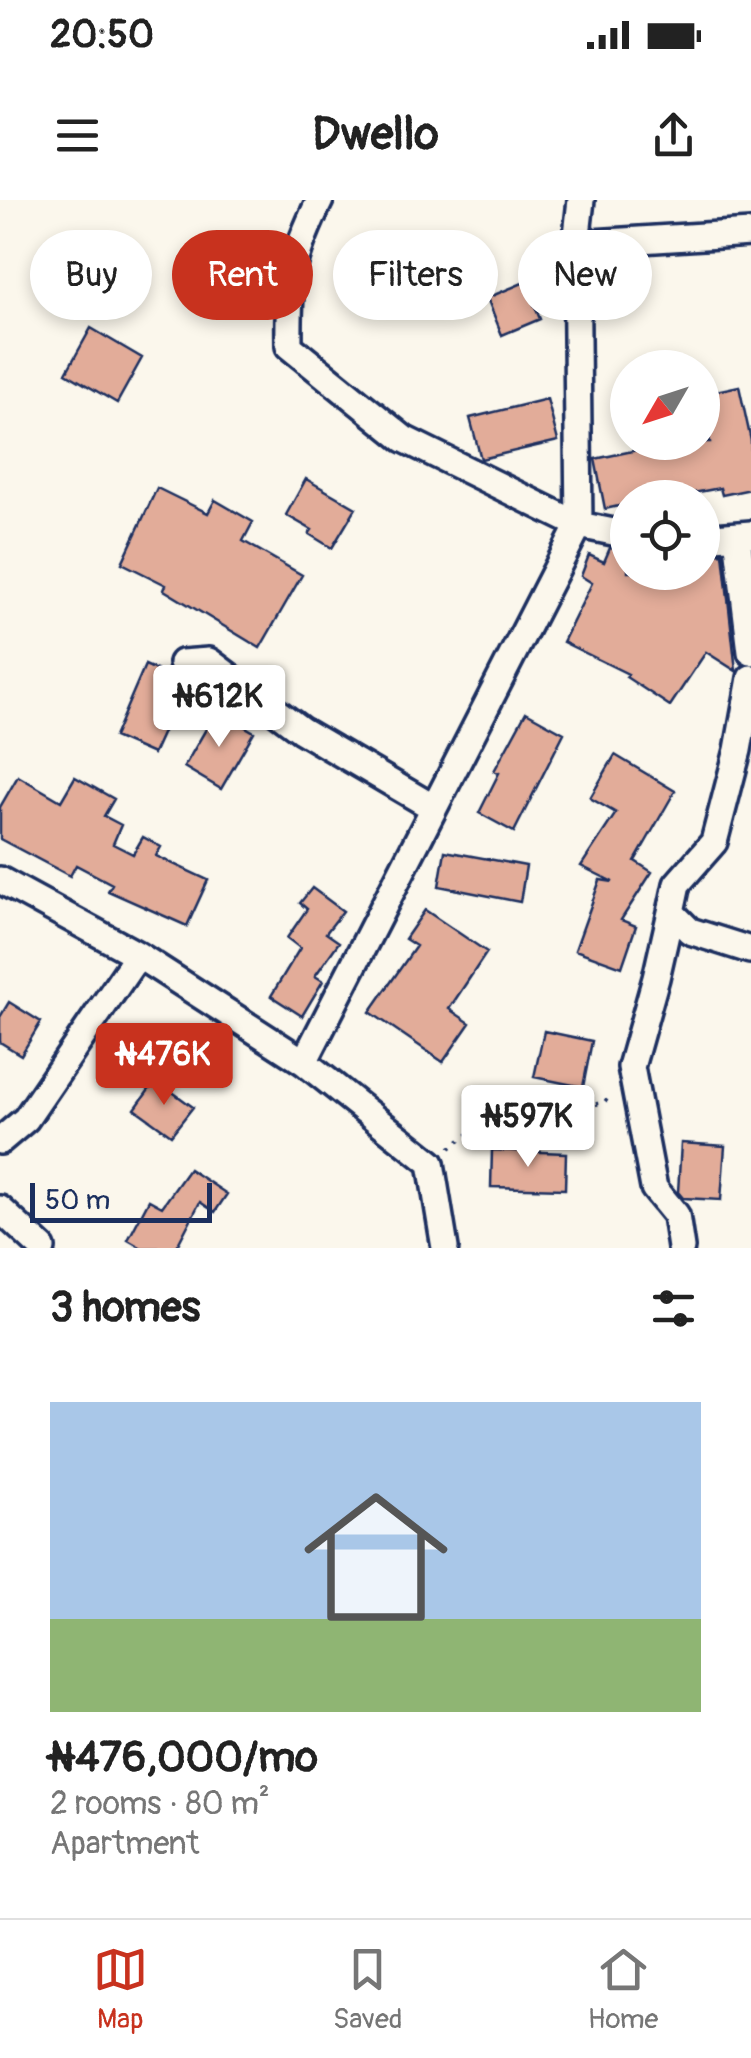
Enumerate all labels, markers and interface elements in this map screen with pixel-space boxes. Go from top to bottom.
text: 20:50 [50,11,154,59]
text: Dwello [312,107,439,163]
icon: menu [50,108,105,163]
icon: share [646,108,701,163]
chip: Buy [30,230,152,320]
chip: Rent [172,230,313,320]
chip: Filters [333,230,498,320]
chip: New [518,230,652,320]
north arrow [610,350,720,460]
map controls [610,350,720,590]
button: locate [610,480,720,590]
pin: ₦612K [149,665,289,750]
text: ₦612K [175,677,263,717]
pin: ₦476K [94,1023,234,1108]
text: ₦476K [118,1035,210,1075]
pin: ₦597K [458,1085,598,1170]
text: ₦597K [483,1097,573,1137]
scale bar [30,1178,212,1223]
text: 50 m [45,1183,110,1218]
icon: filters [646,1281,701,1336]
text: 3 homes [50,1282,200,1334]
icon: home [286,1467,466,1647]
text: ₦476,000/mo [50,1732,318,1784]
text: 2 rooms · 80 m² [50,1784,270,1824]
text: Apartment [50,1824,199,1864]
tab: Map [93,1942,148,2037]
tab: Saved [333,1942,402,2037]
tab: Home [588,1942,658,2037]

